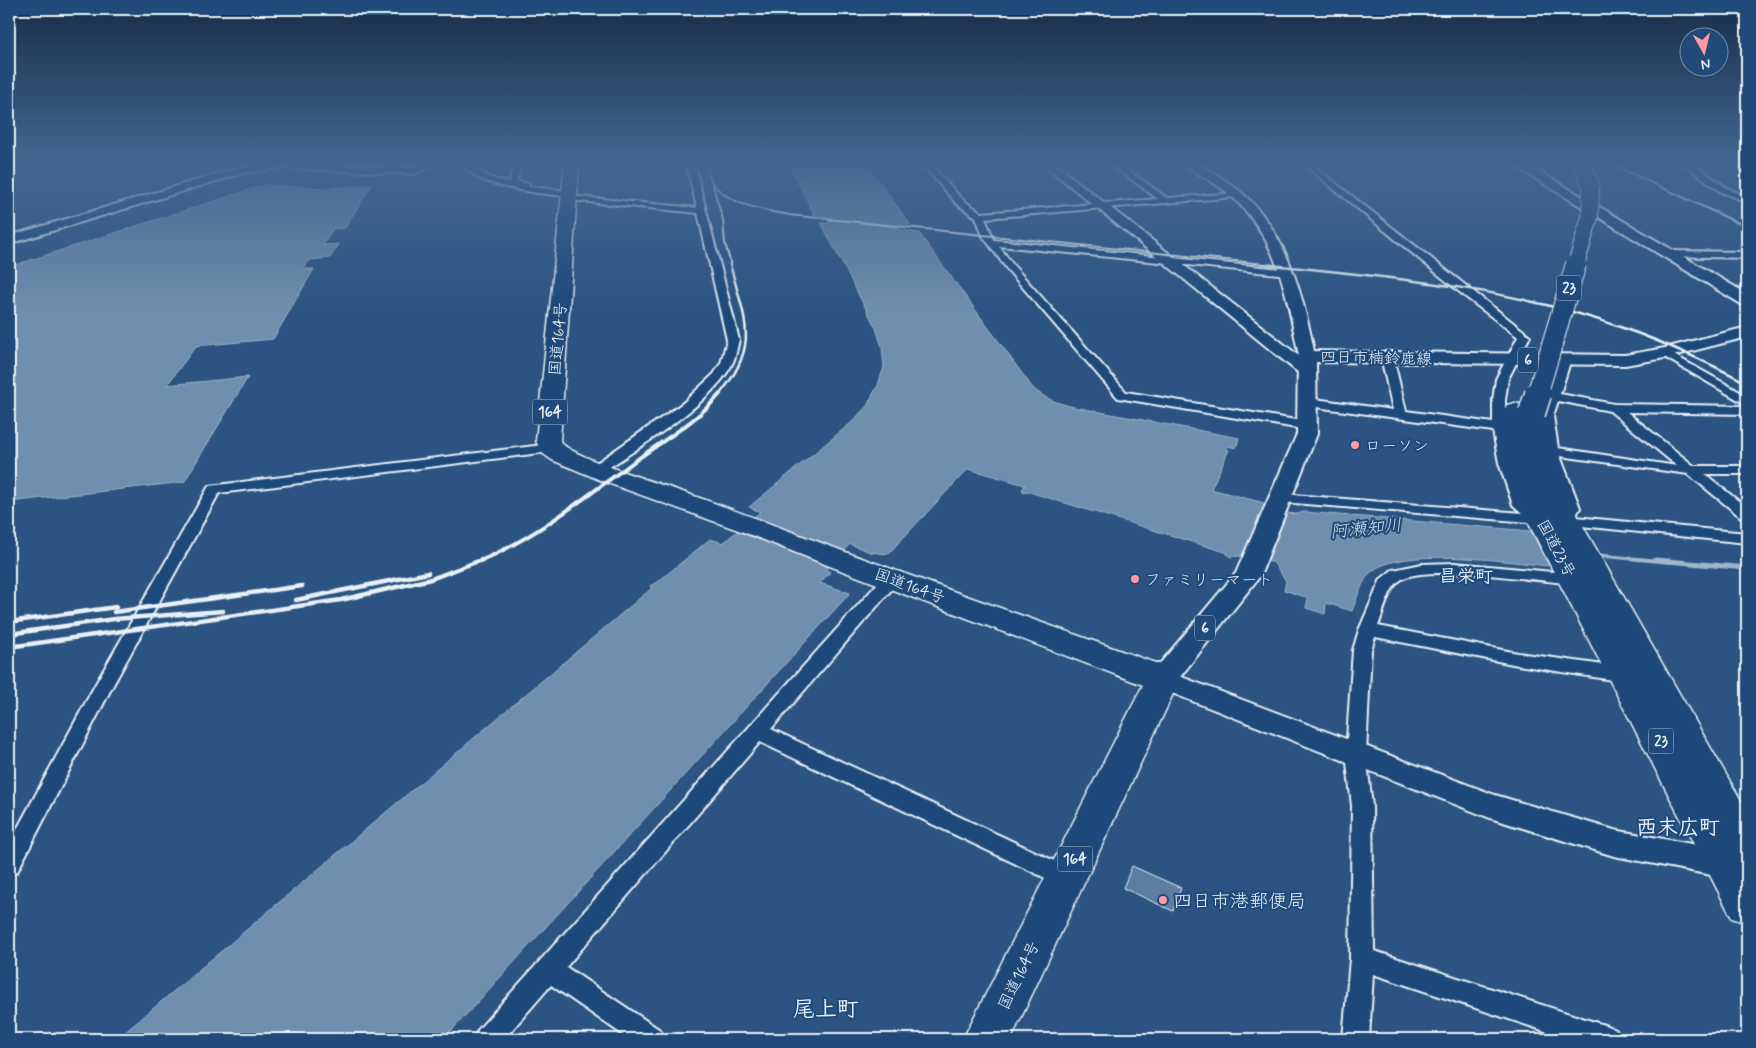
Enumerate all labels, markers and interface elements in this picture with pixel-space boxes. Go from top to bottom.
north arrow [1678,28,1728,78]
text: N [1700,54,1712,73]
road number: 23 [1556,276,1582,300]
street label: 国道164号 [545,302,572,377]
street label: 四日市楠鈴鹿線 [1320,347,1432,370]
road number: 6 [1518,348,1538,372]
road number: 164 [532,400,568,424]
place label: ローソン [1365,436,1429,457]
marker: ローソン [1349,439,1361,451]
water label: 阿瀬知川 [1329,513,1403,545]
street label: 国道23号 [1532,516,1580,581]
street label: 国道164号 [871,564,948,609]
district label: 昌栄町 [1439,565,1493,589]
place label: ファミリーマート [1145,570,1273,591]
marker: ファミリーマート [1129,573,1141,585]
road number: 6 [1195,616,1215,640]
road number: 23 [1648,728,1674,754]
district label: 西末広町 [1636,814,1720,842]
road number: 164 [1058,846,1092,872]
place label: 四日市港郵便局 [1173,889,1306,914]
marker: 四日市港郵便局 [1157,894,1169,906]
street label: 国道164号 [994,938,1045,1013]
district label: 尾上町 [793,996,859,1024]

